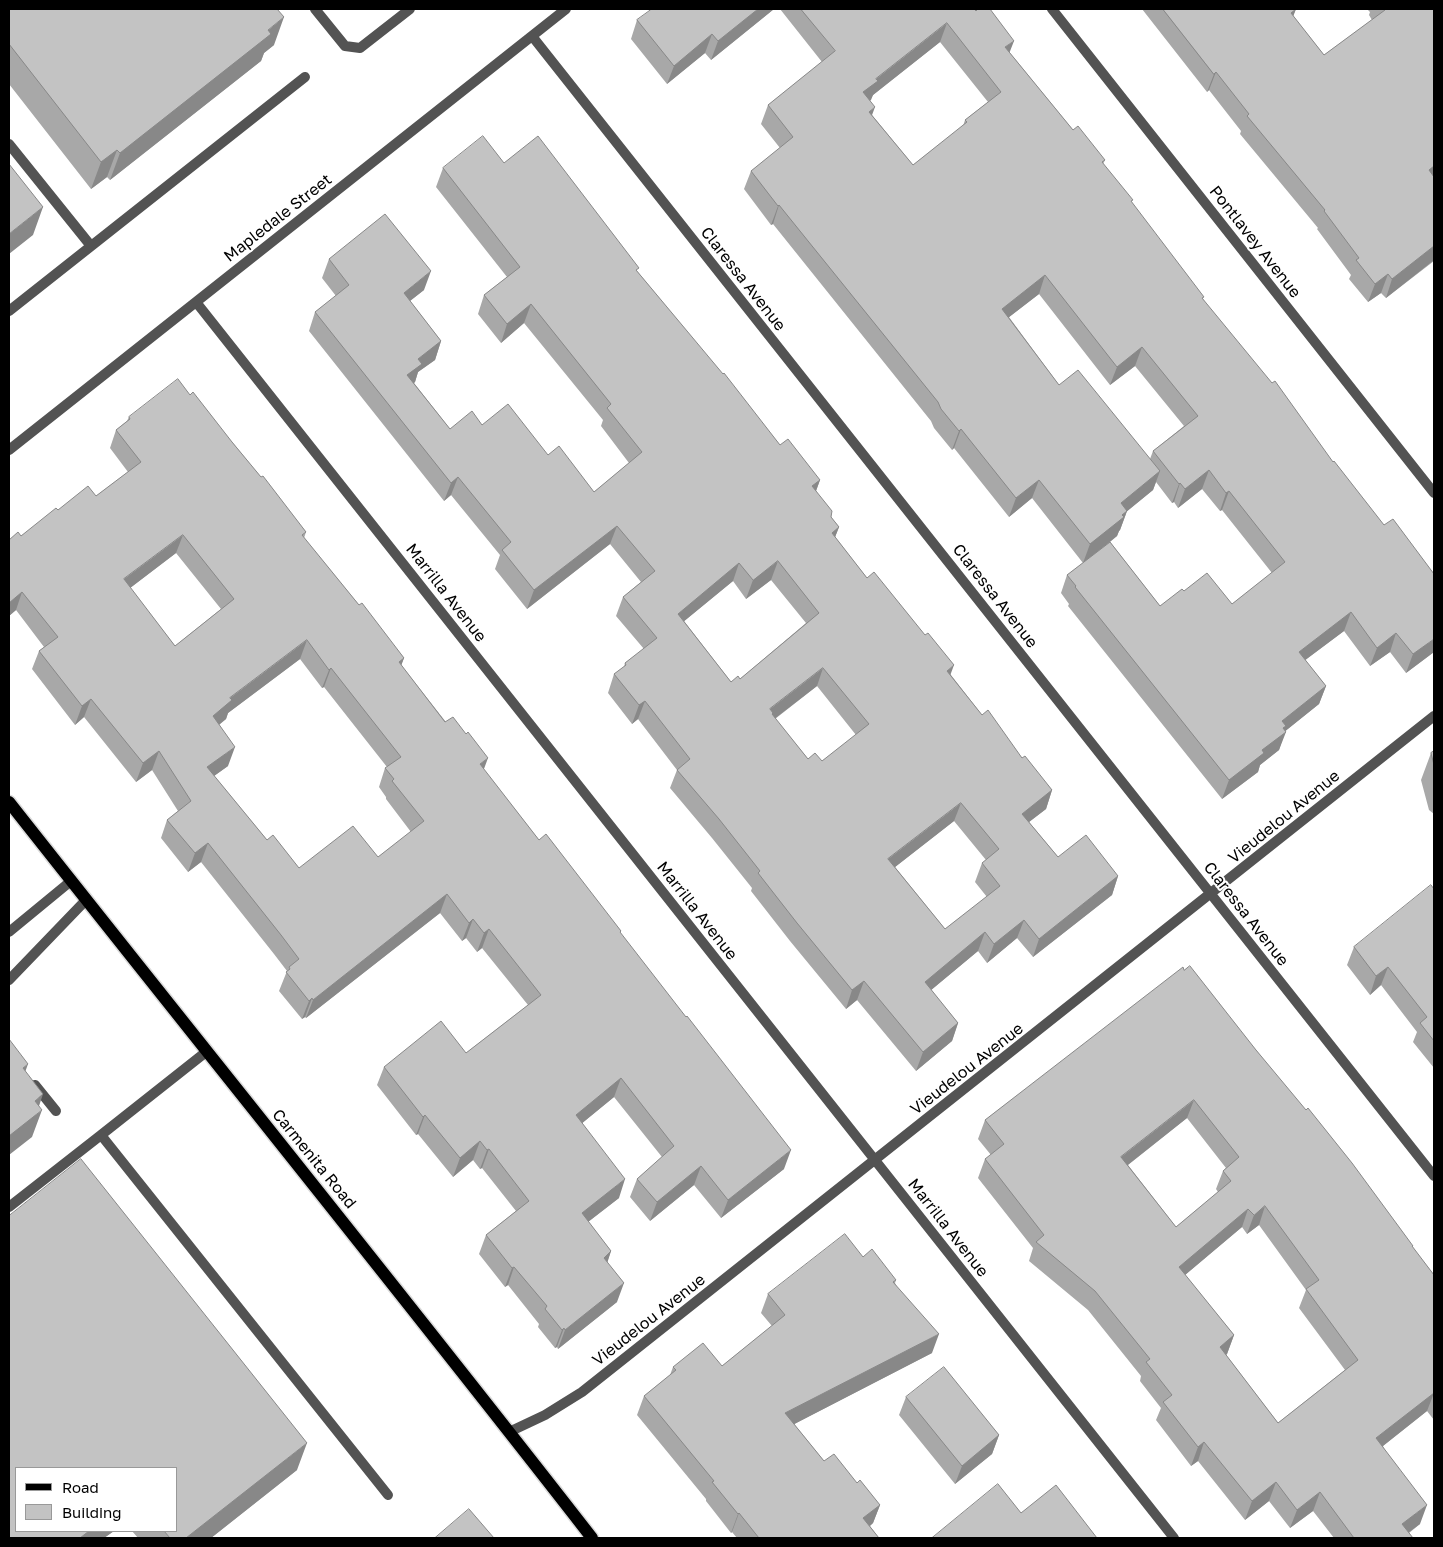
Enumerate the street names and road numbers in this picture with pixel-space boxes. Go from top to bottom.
street label: Mapledale Street [220,170,336,266]
street label: Pontlavey Avenue [1205,182,1305,302]
street label: Claressa Avenue [696,223,790,335]
street label: Marrilla Avenue [402,540,490,646]
street label: Claressa Avenue [948,540,1042,652]
street label: Vieudelou Avenue [1224,766,1344,868]
street label: Marrilla Avenue [653,858,741,964]
street label: Claressa Avenue [1199,858,1293,970]
street label: Vieudelou Avenue [907,1019,1027,1119]
street label: Carmenita Road [268,1105,360,1213]
street label: Marrilla Avenue [904,1175,992,1281]
street label: Vieudelou Avenue [589,1270,709,1370]

